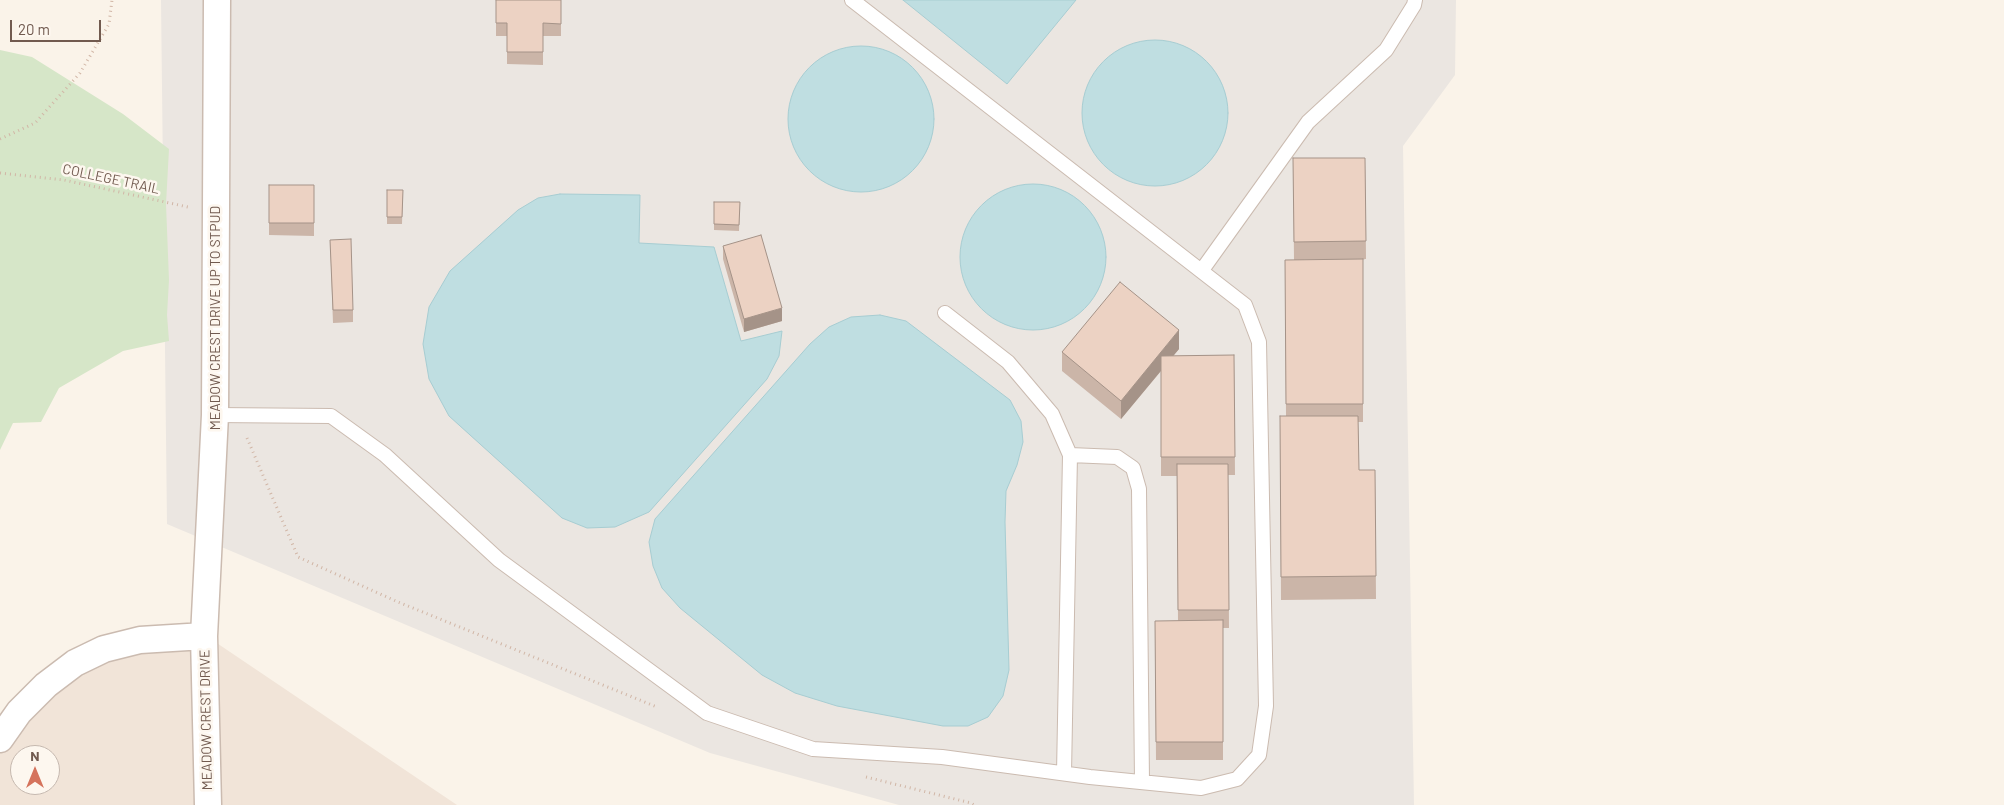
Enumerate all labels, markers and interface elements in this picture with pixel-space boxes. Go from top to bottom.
scale bar [12,10,104,42]
text: 20 m [18,20,50,38]
street label: COLLEGE TRAIL [61,161,161,197]
street label: MEADOW CREST DRIVE UP TO STPUD [207,206,223,430]
street label: MEADOW CREST DRIVE [196,649,216,791]
north arrow [10,745,60,795]
text: N [30,747,40,764]

